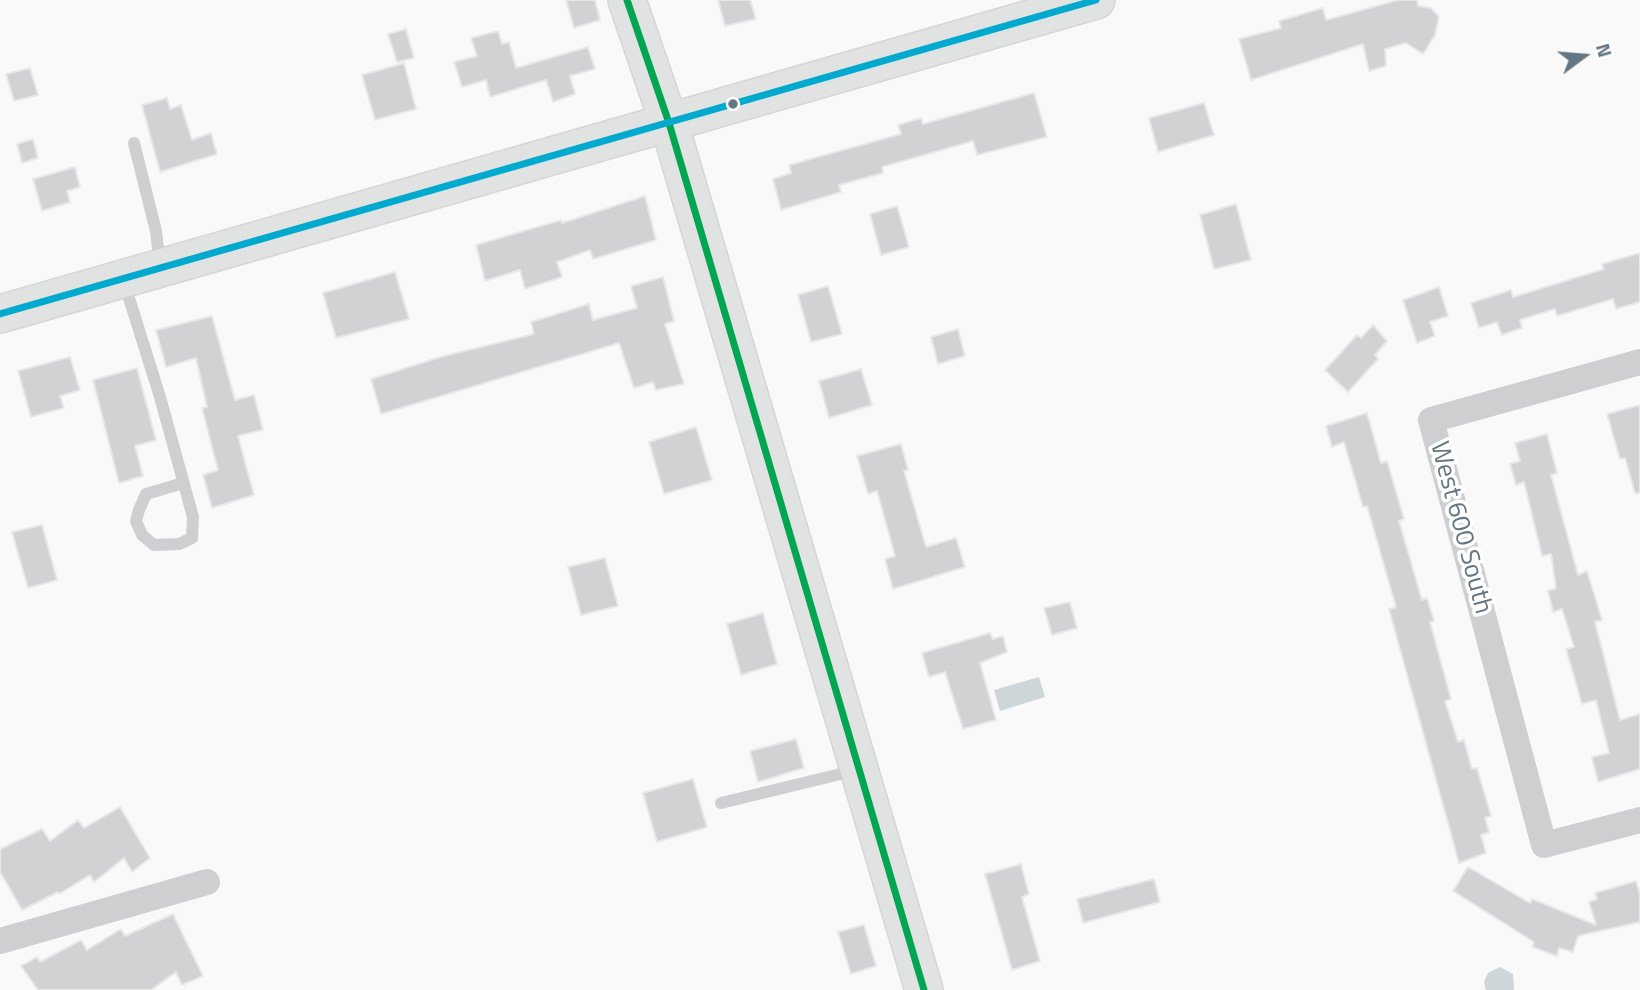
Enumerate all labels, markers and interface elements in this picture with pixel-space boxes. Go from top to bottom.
north arrow [1549,21,1619,91]
text: N [1589,40,1620,60]
unlabelled marker [726,97,740,111]
street label: West 600 South [1422,439,1498,617]

